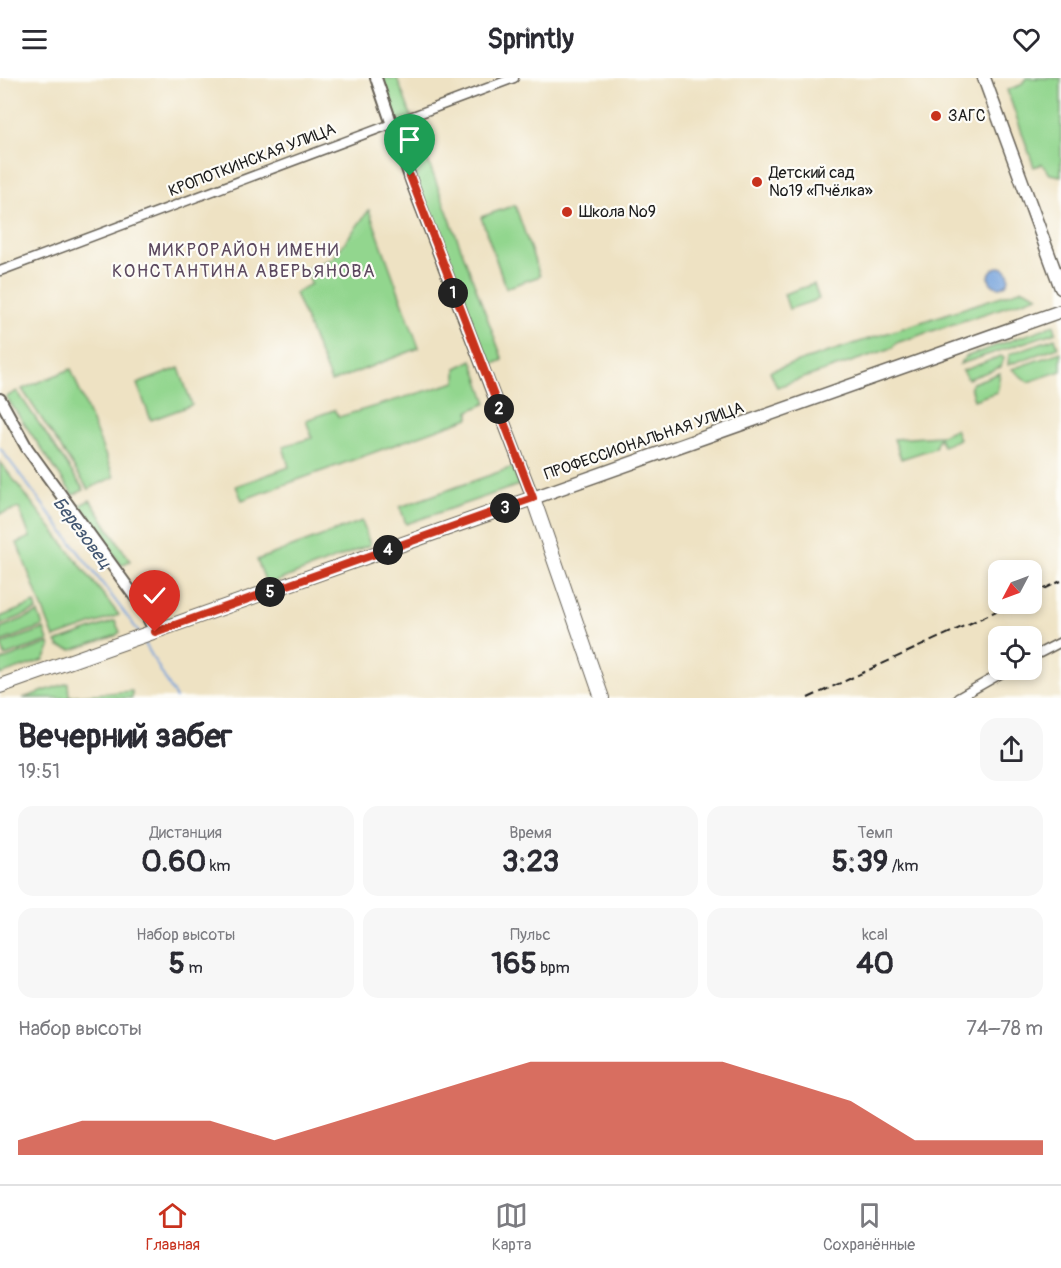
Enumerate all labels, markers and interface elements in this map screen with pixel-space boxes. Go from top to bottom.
icon: menu [18,23,51,56]
text: Sprintly [487,23,574,56]
icon: heart [1010,23,1043,56]
place label: ЗАГС [948,106,986,126]
marker: ЗАГС [929,109,943,123]
pin [384,114,435,176]
street label: КРОПОТКИНСКАЯ УЛИЦА [166,119,338,201]
icon: arrive [393,123,426,156]
place label: Детский сад №19 «Пчёлка» [768,163,873,201]
marker: Детский сад №19 «Пчёлка» [750,175,764,189]
place label: Школа №9 [579,202,656,222]
marker: Школа №9 [560,205,574,219]
district label: МИКРОРАЙОН ИМЕНИ КОНСТАНТИНА АВЕРЬЯНОВА [112,239,376,283]
pin: 1 [438,278,468,308]
text: 1 [450,283,456,303]
pin: 2 [484,394,514,424]
street label: ПРОФЕССИОНАЛЬНАЯ УЛИЦА [542,397,746,485]
text: 2 [495,399,503,419]
water label: Березовец [47,492,117,574]
pin: 3 [490,493,520,523]
text: 3 [501,498,509,518]
pin: 4 [373,535,403,565]
text: 4 [383,540,393,560]
north arrow [988,560,1042,614]
map controls [988,560,1042,680]
pin [129,570,180,632]
pin: 5 [255,577,285,607]
icon: check [138,579,171,612]
text: 5 [266,582,274,602]
button: locate [988,626,1042,680]
text: Вечерний забег [18,716,232,757]
button: share [980,718,1043,781]
text: 19:51 [18,759,60,784]
text: Дистанция [150,823,222,843]
text: Время [509,823,552,843]
text: Темп [857,823,893,843]
text: 0.60 [141,843,206,880]
text: 3:23 [502,843,559,880]
text: 5:39 [832,843,888,880]
text: km [206,856,231,876]
text: /km [888,856,918,876]
text: Набор высоты [136,925,235,945]
text: Пульс [510,925,551,945]
text: kcal [862,925,888,945]
text: 5 [169,945,185,982]
text: 165 [491,945,537,982]
text: 40 [856,945,894,982]
text: m [185,958,203,978]
text: bpm [537,958,570,978]
text: Набор высоты [18,1016,142,1041]
text: 74–78 m [966,1016,1043,1041]
tab: Главная [146,1199,200,1255]
tab: Карта [492,1199,531,1255]
tab: Сохранённые [823,1199,915,1255]

